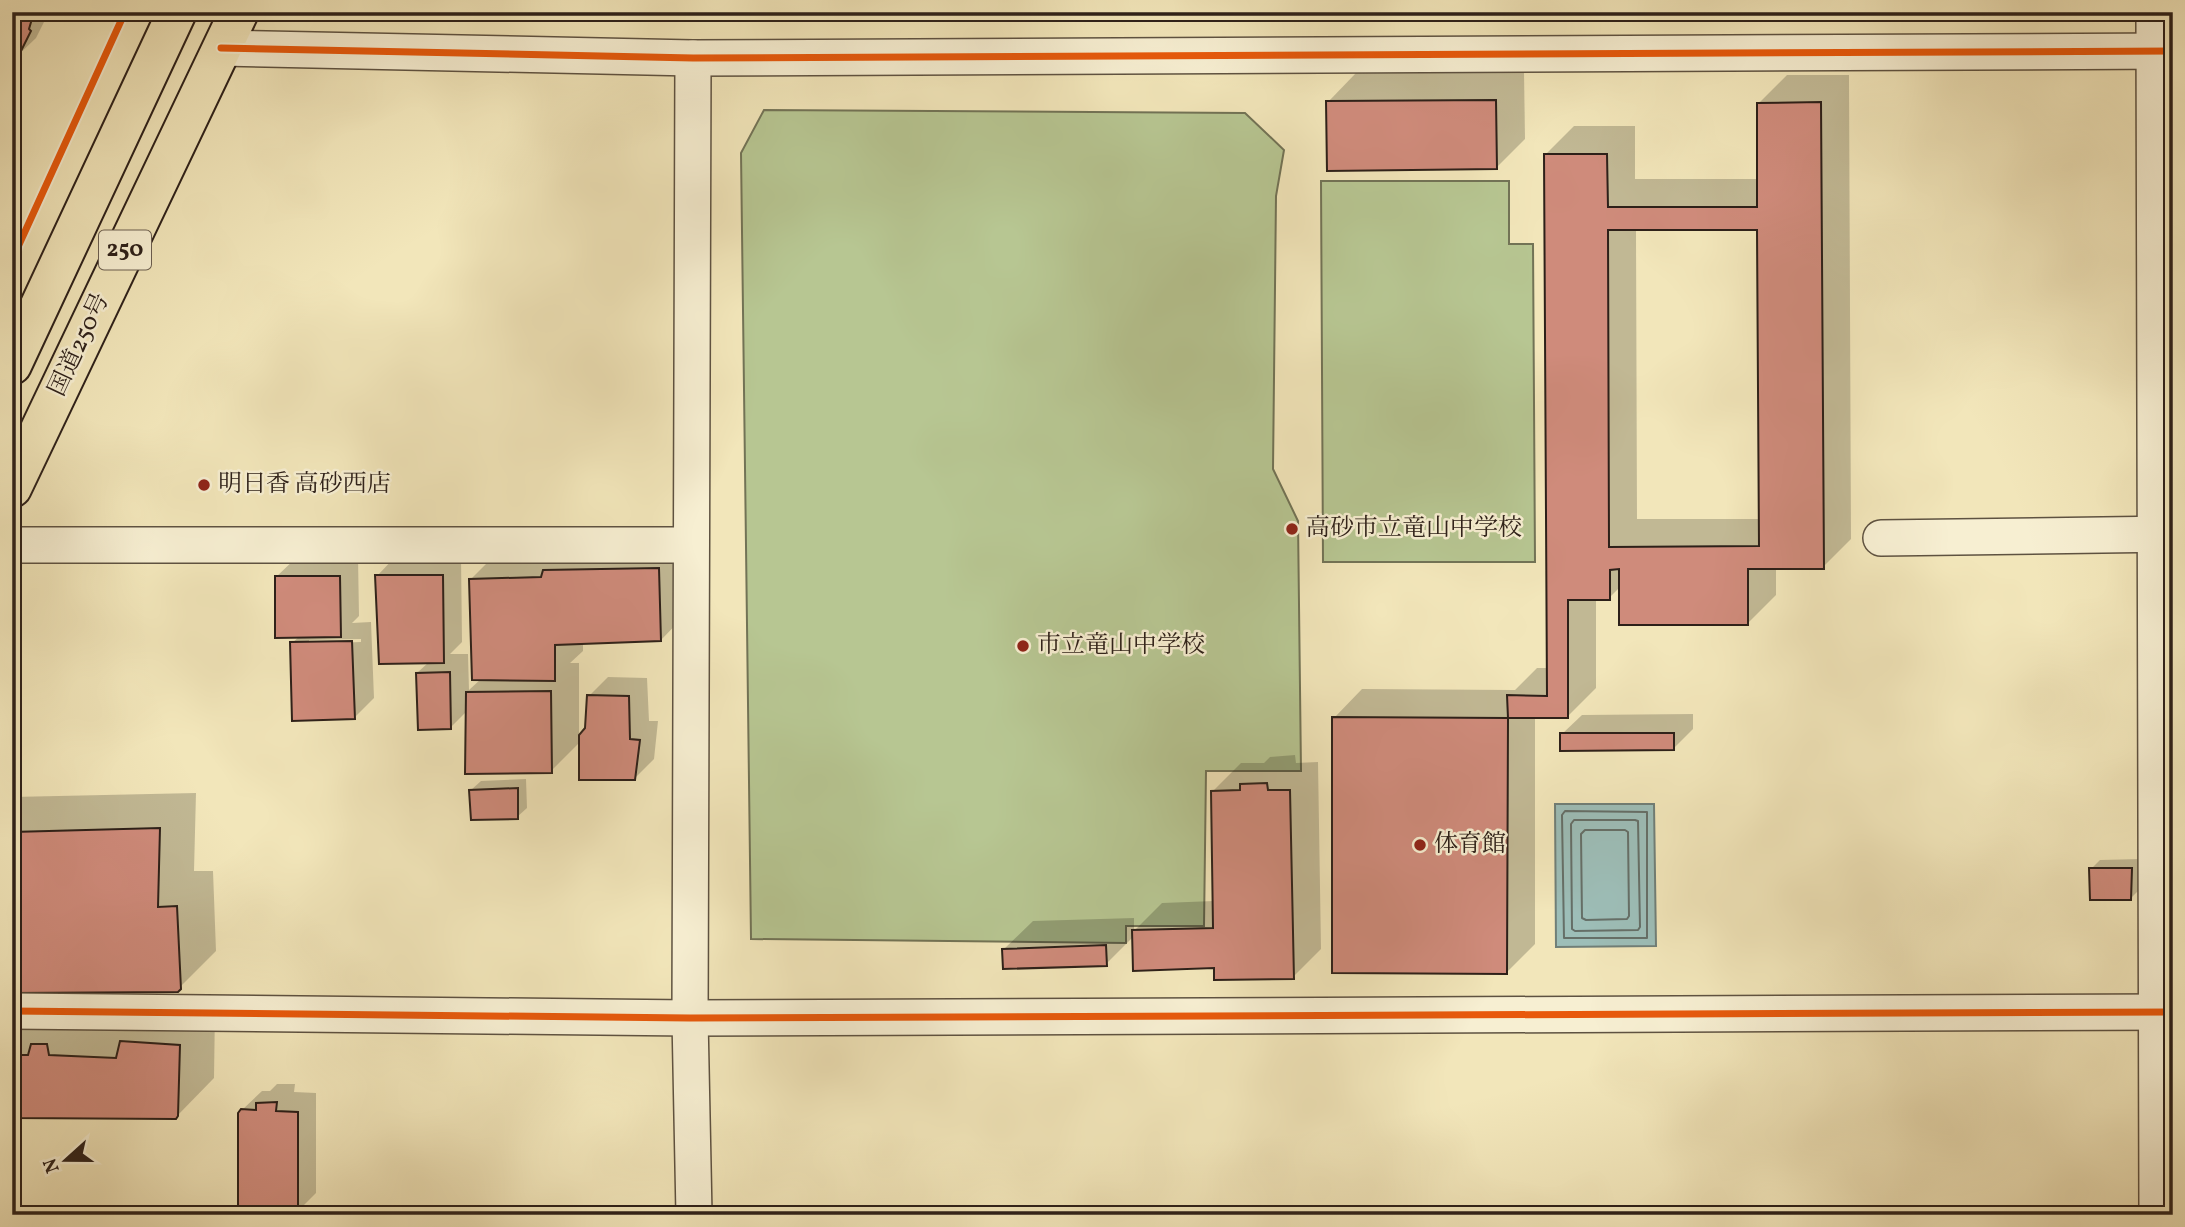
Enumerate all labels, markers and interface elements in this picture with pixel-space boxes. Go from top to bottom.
road number: 250 [99,230,151,270]
street label: 国道250号 [41,288,119,402]
place label: 明日香 高砂西店 [218,468,391,502]
marker: 明日香 高砂西店 [196,477,212,493]
place label: 高砂市立竜山中学校 [1306,512,1522,546]
marker: 高砂市立竜山中学校 [1284,521,1300,537]
place label: 市立竜山中学校 [1037,629,1205,663]
marker: 市立竜山中学校 [1015,638,1031,654]
place label: 体育館 [1434,828,1506,862]
marker: 体育館 [1412,837,1428,853]
north arrow [32,1126,102,1196]
text: N [37,1154,67,1176]

